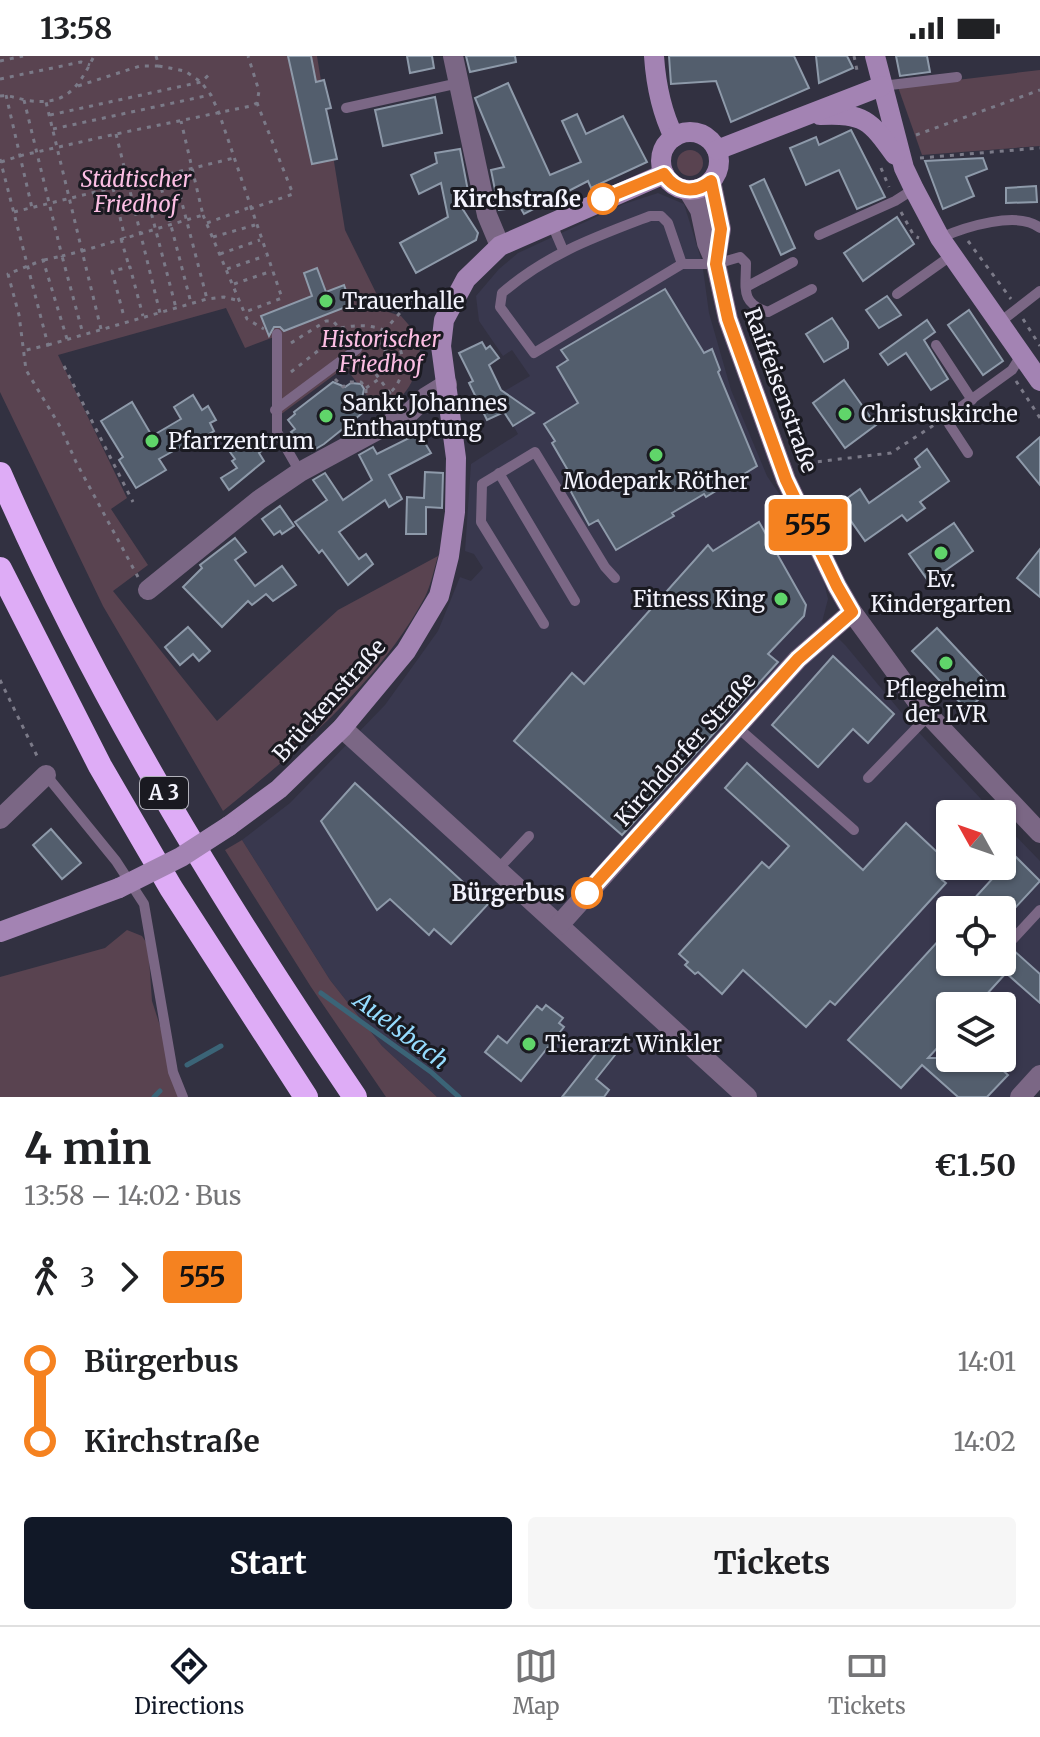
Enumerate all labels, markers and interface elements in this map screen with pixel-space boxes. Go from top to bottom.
text: 13:58 [40,9,112,47]
park label: Städtischer Friedhof [81,165,192,218]
marker: Kirchstraße [588,184,618,214]
place label: Kirchstraße [452,185,581,213]
place label: Trauerhalle [342,287,464,315]
marker: Trauerhalle [317,292,335,310]
street label: Raiffeisenstraße [738,304,824,476]
park label: Historischer Friedhof [321,325,442,378]
place label: Sankt Johannes Enthauptung [342,389,508,442]
place label: Christuskirche [861,400,1018,428]
marker: Christuskirche [836,405,854,423]
marker: Sankt Johannes Enthauptung [317,407,335,425]
place label: Pfarrzentrum [168,427,314,455]
marker: Pfarrzentrum [143,432,161,450]
marker: Modepark Röther [647,446,665,464]
place label: Modepark Röther [563,467,749,495]
line badge: 555 [762,499,854,551]
text: 555 [785,507,831,543]
marker: Ev. Kindergarten [932,544,950,562]
place label: Ev. Kindergarten [870,565,1012,618]
place label: Fitness King [633,585,765,613]
marker: Fitness King [772,590,790,608]
street label: Brückenstraße [267,633,391,767]
marker: Pflegeheim der LVR [937,654,955,672]
street label: Kirchdorfer Straße [609,666,761,832]
place label: Pflegeheim der LVR [886,675,1007,728]
road number: A 3 [140,777,188,809]
north arrow [936,800,1016,880]
map controls [936,800,1016,1072]
marker: Bürgerbus [572,878,602,908]
place label: Bürgerbus [452,879,565,907]
button: locate [936,896,1016,976]
water label: Auelsbach [346,984,455,1076]
button: layers [936,992,1016,1072]
place label: Tierarzt Winkler [545,1030,722,1058]
marker: Tierarzt Winkler [520,1035,538,1053]
text: 4 min [24,1121,151,1176]
text: €1.50 [934,1146,1016,1184]
text: 13:58 – 14:02 · Bus [24,1179,242,1212]
icon: walk [24,1255,68,1299]
icon: forward [107,1255,151,1299]
text: 555 [179,1259,226,1295]
text: 3 [80,1261,95,1294]
text: Bürgerbus [84,1342,239,1380]
text: 14:01 [957,1345,1016,1378]
text: Kirchstraße [84,1422,260,1460]
text: 14:02 [954,1425,1016,1458]
button: Start [24,1517,512,1609]
button: Tickets [528,1517,1016,1609]
tab: Directions [134,1644,244,1720]
tab: Map [513,1644,560,1720]
tab: Tickets [828,1644,906,1720]

